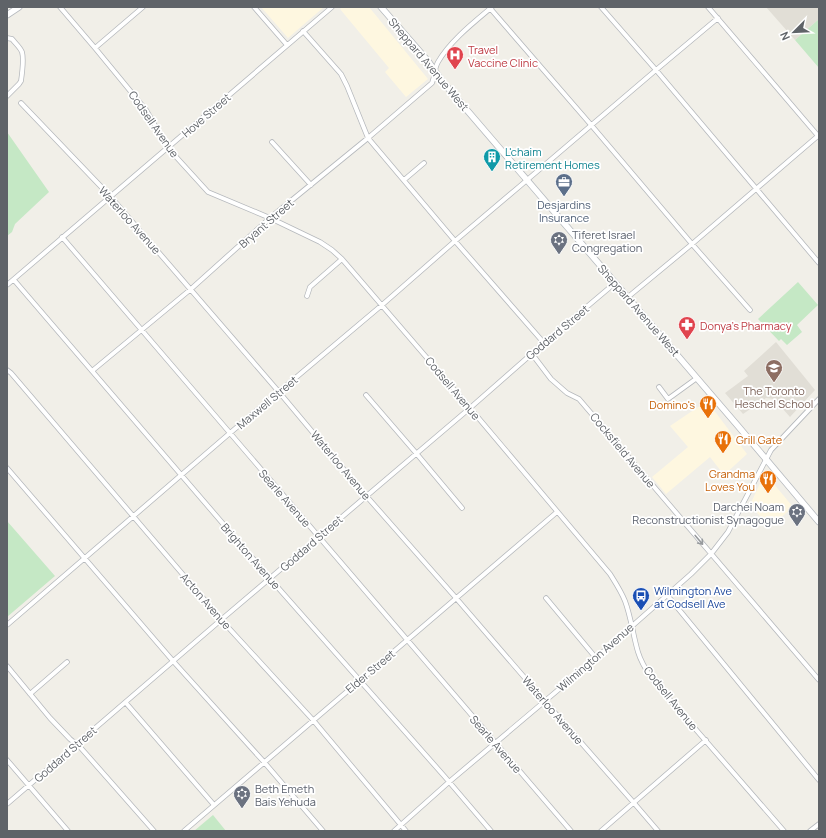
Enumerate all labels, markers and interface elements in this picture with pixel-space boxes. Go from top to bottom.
north arrow [774,12,814,52]
street label: Sheppard Avenue West [386,14,472,114]
text: N [776,30,793,43]
place label: Travel Vaccine Clinic [468,42,538,70]
hospital icon: Travel Vaccine Clinic [445,45,465,70]
street label: Codsell Avenue [125,88,183,161]
street label: Hove Street [178,90,234,140]
place label: L'chaim Retirement Homes [505,144,600,172]
building icon: L'chaim Retirement Homes [482,147,502,172]
office icon: Desjardins Insurance [554,172,574,197]
street label: Waterloo Avenue [96,183,165,257]
street label: Bryant Street [236,195,296,251]
place label: Desjardins Insurance [537,197,591,225]
place label: Tiferet Israel Congregation [572,227,642,255]
synagogue icon: Tiferet Israel Congregation [549,230,569,255]
street label: Sheppard Avenue West [595,261,683,359]
street label: Goddard Street [522,301,592,363]
pharmacy icon: Donya’s Pharmacy [677,315,697,340]
place label: Donya’s Pharmacy [700,318,792,333]
street label: Codsell Avenue [422,353,484,423]
school or university icon: The Toronto Heschel School [764,358,784,383]
street label: Maxwell Street [233,372,301,432]
place label: The Toronto Heschel School [735,383,813,411]
restaurant icon: Domino's [698,394,718,419]
place label: Domino's [649,397,695,412]
street label: Cocksfield Avenue [587,409,659,491]
street label: Waterloo Avenue [308,427,375,503]
restaurant icon: Grill Gate [713,429,733,454]
place label: Grill Gate [736,432,783,447]
street label: Searle Avenue [256,466,315,531]
place label: Grandma Loves You [705,466,755,494]
restaurant icon: Grandma Loves You [758,469,778,494]
place label: Darchei Noam Reconstructionist Synagogue [632,499,785,527]
synagogue icon: Darchei Noam Reconstructionist Synagogue [787,502,807,527]
street label: Goddard Street [277,512,345,574]
street label: Brighton Avenue [218,520,284,593]
one-way arrow [695,534,704,545]
street label: Acton Avenue [177,570,235,633]
place label: Wilmington Ave at Codsell Ave [654,583,732,611]
bus stop icon: Wilmington Ave at Codsell Ave [631,586,651,611]
street label: Wilmington Avenue [553,619,637,695]
street label: Elder Street [342,646,398,696]
street label: Codsell Avenue [641,663,702,734]
street label: Waterloo Avenue [519,673,587,748]
street label: Searle Avenue [467,712,526,777]
street label: Goddard Street [31,723,99,785]
place label: Beth Emeth Bais Yehuda [255,781,316,809]
synagogue icon: Beth Emeth Bais Yehuda [232,784,252,809]

